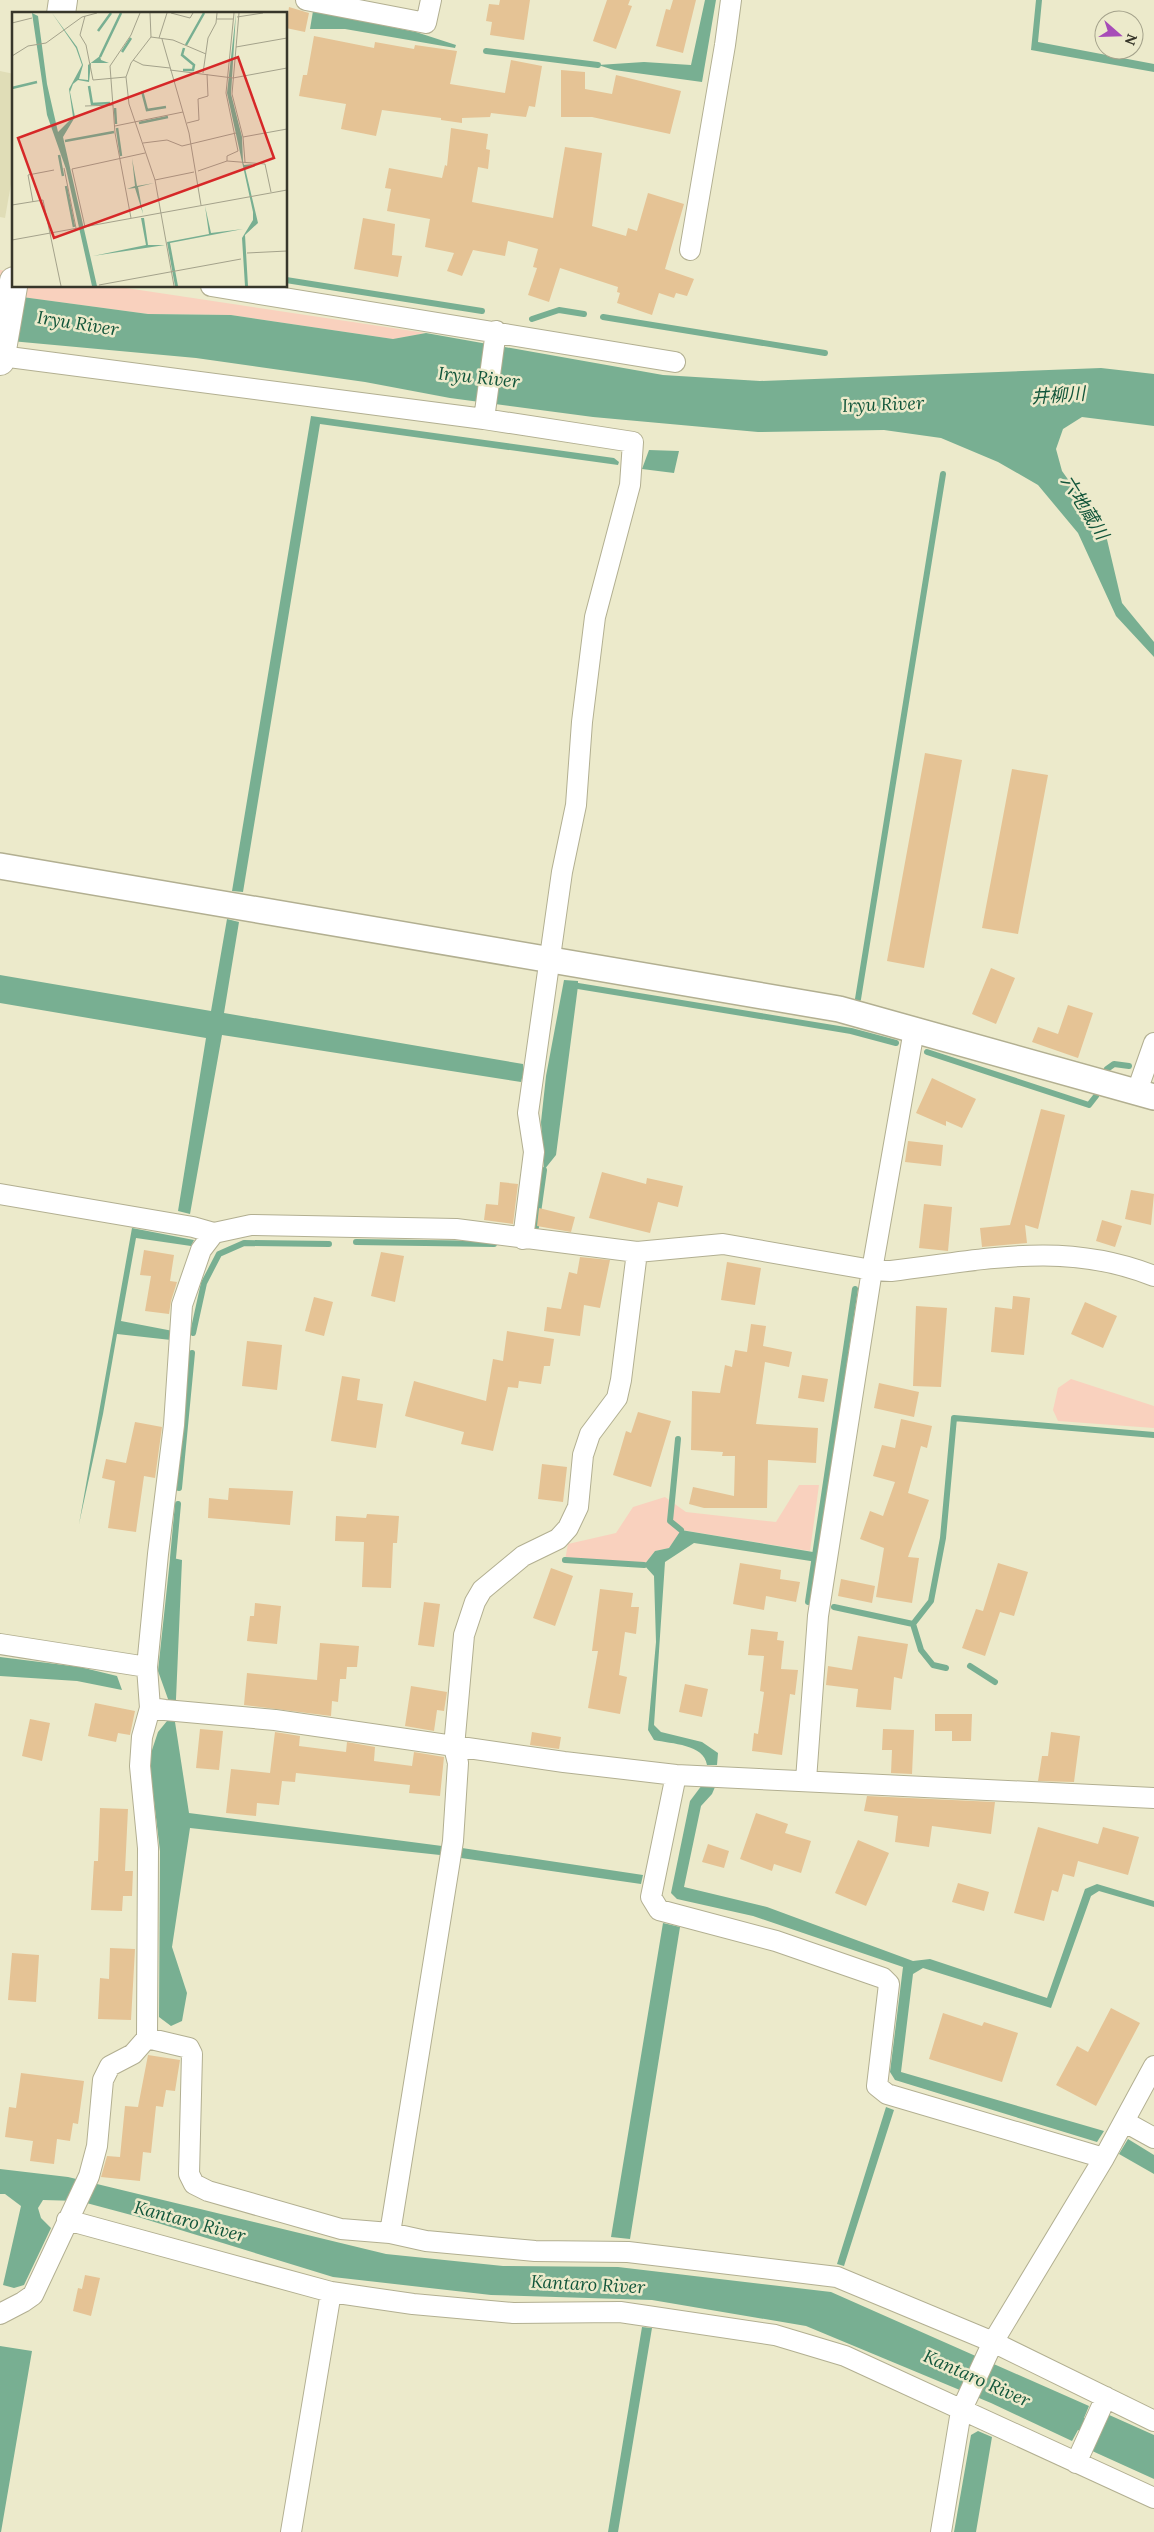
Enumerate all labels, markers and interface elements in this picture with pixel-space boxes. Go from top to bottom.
north arrow [1094,10,1144,60]
inset map [12,12,288,288]
text: N [1121,31,1142,48]
water label: Iryu River [36,305,121,341]
water label: Iryu River [437,361,522,393]
water label: 井柳川 [1030,382,1088,408]
water label: Iryu River [841,391,925,417]
water label: 六地蔵川 [1056,470,1115,545]
water label: Kantaro River [132,2195,249,2247]
water label: Kantaro River [530,2270,647,2299]
water label: Kantaro River [920,2344,1035,2412]

